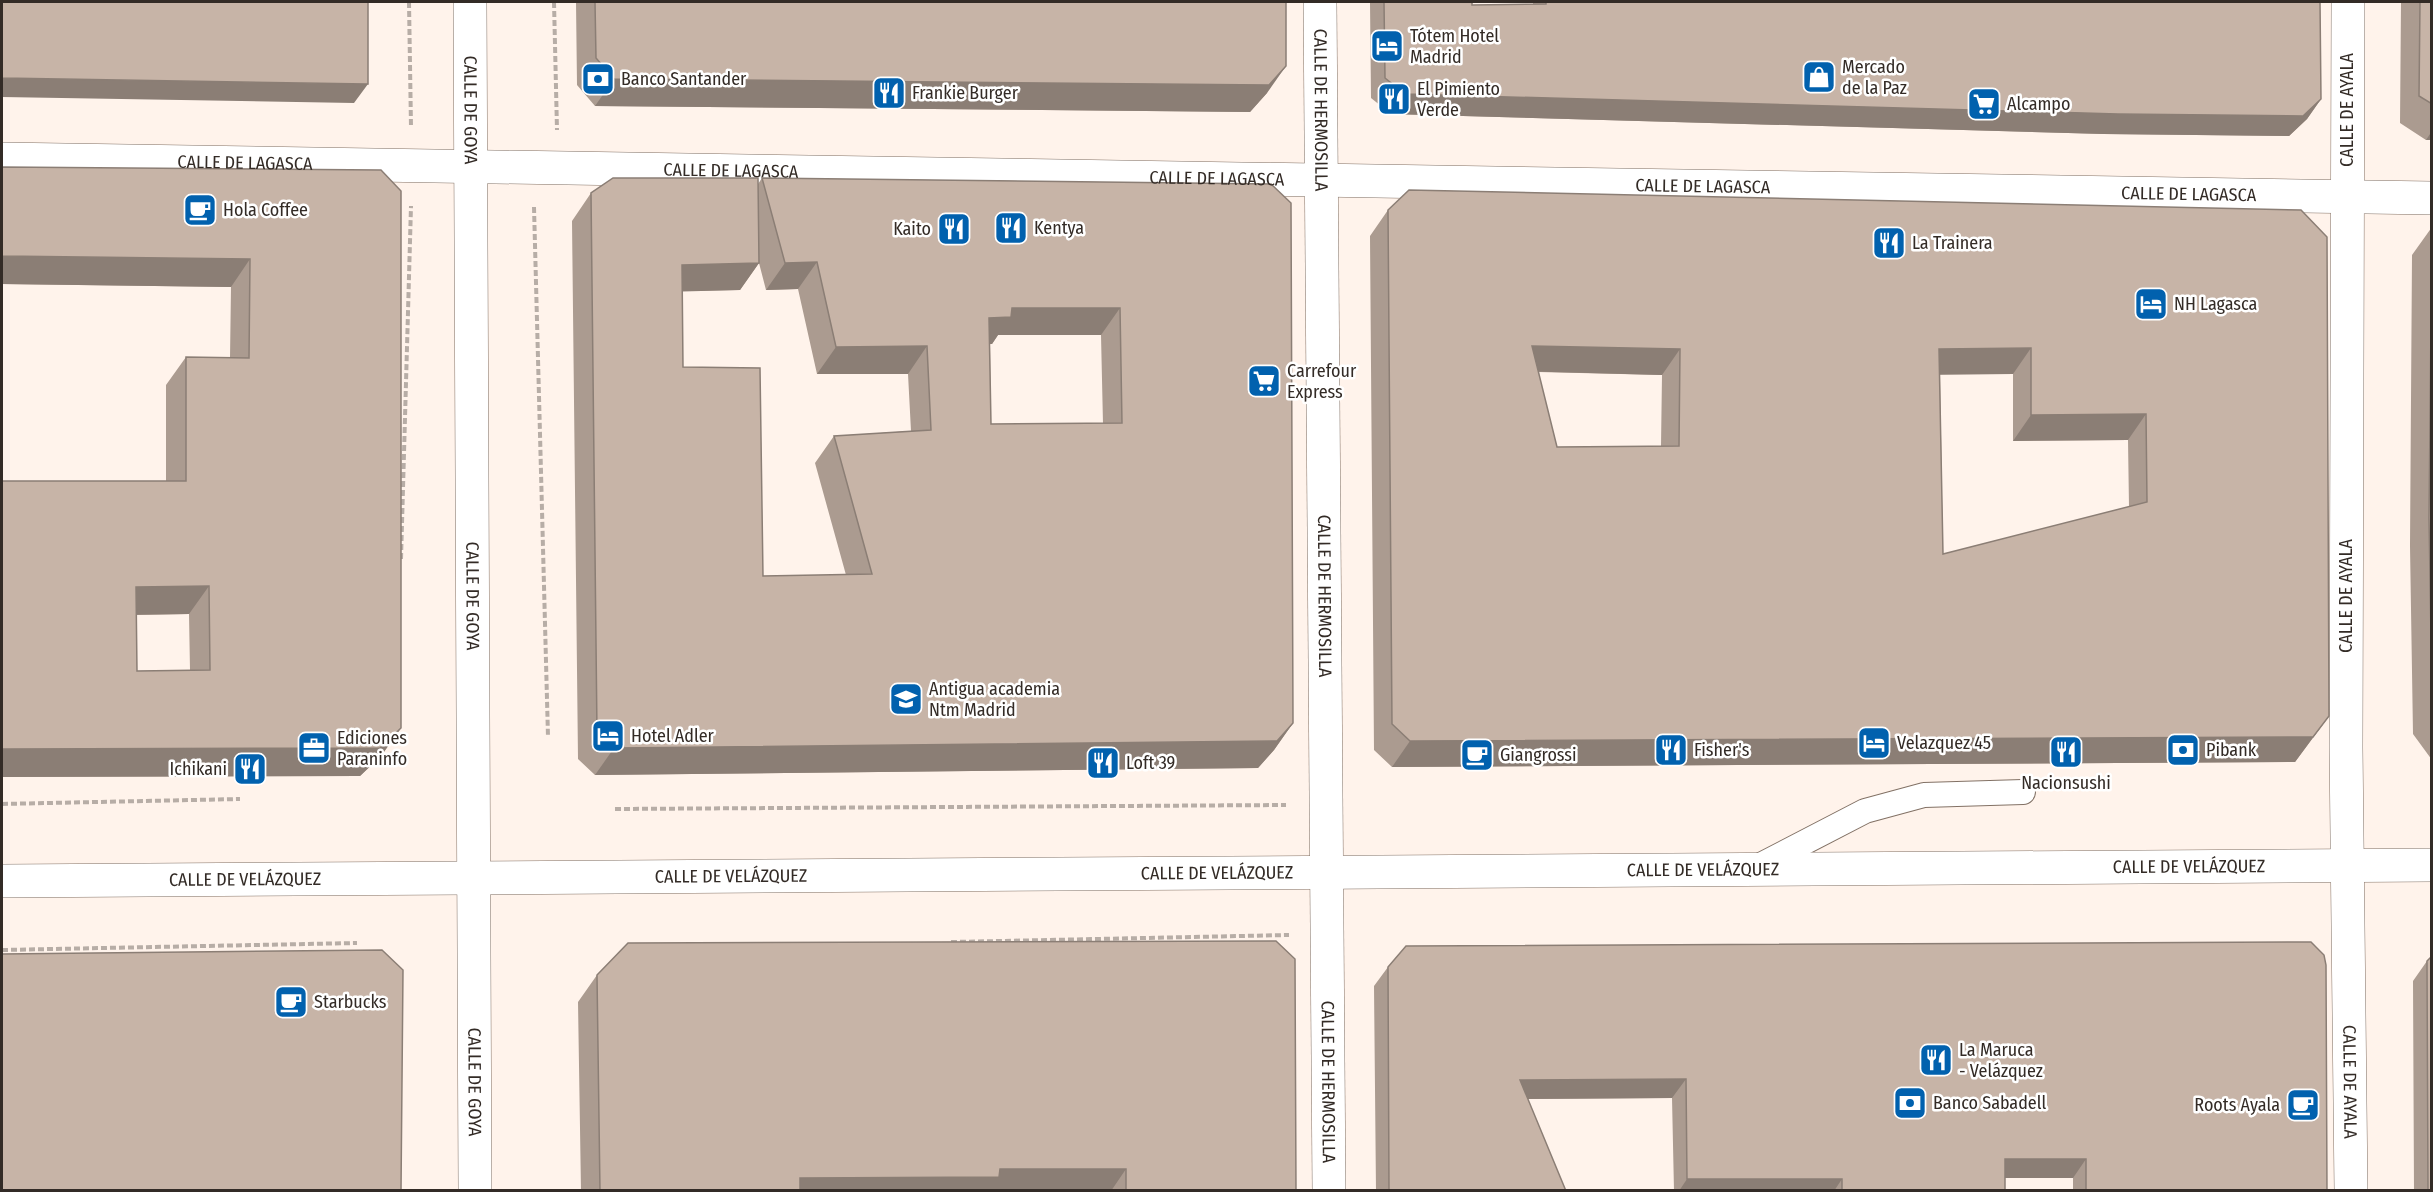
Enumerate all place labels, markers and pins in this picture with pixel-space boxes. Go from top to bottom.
place label: Tótem Hotel Madrid [1410,25,1499,68]
hotel icon: Tótem Hotel Madrid [1369,28,1405,64]
place label: Mercado de la Paz [1842,56,1907,99]
shop icon: Mercado de la Paz [1801,59,1837,95]
bank icon: Banco Santander [580,61,616,97]
place label: Banco Santander [621,68,747,90]
restaurant icon: Frankie Burger [871,75,907,111]
place label: El Pimiento Verde [1417,78,1500,121]
restaurant icon: El Pimiento Verde [1376,81,1412,117]
place label: Frankie Burger [912,82,1019,104]
supermarket icon: Alcampo [1966,86,2002,122]
place label: Alcampo [2007,93,2070,115]
cafe icon: Hola Coffee [182,192,218,228]
place label: Hola Coffee [223,199,308,221]
restaurant icon: Kentya [993,210,1029,246]
restaurant icon: Kaito [936,211,972,247]
place label: Kentya [1034,217,1084,239]
place label: Kaito [893,218,931,240]
restaurant icon: La Trainera [1871,225,1907,261]
place label: La Trainera [1912,232,1993,254]
hotel icon: NH Lagasca [2133,286,2169,322]
place label: NH Lagasca [2174,293,2258,315]
place label: Carrefour Express [1287,360,1357,403]
supermarket icon: Carrefour Express [1246,363,1282,399]
place label: Antigua academia Ntm Madrid [929,678,1060,721]
school or university icon: Antigua academia Ntm Madrid [888,681,924,717]
hotel icon: Hotel Adler [590,718,626,754]
place label: Hotel Adler [631,725,715,747]
hotel icon: Velazquez 45 [1856,725,1892,761]
place label: Ediciones Paraninfo [337,727,407,770]
office icon: Ediciones Paraninfo [296,730,332,766]
restaurant icon: Fisher's [1653,732,1689,768]
place label: Velazquez 45 [1897,732,1991,754]
bank icon: Pibank [2165,732,2201,768]
restaurant icon: Nacionsushi [2048,734,2084,770]
cafe icon: Giangrossi [1459,737,1495,773]
place label: Fisher's [1694,739,1750,761]
place label: Pibank [2206,739,2257,761]
place label: Giangrossi [1500,744,1577,766]
restaurant icon: Loft 39 [1085,745,1121,781]
restaurant icon: Ichikani [232,751,268,787]
place label: Loft 39 [1126,752,1175,774]
place label: Ichikani [170,758,227,780]
place label: Nacionsushi [2021,772,2111,794]
cafe icon: Starbucks [273,984,309,1020]
place label: Starbucks [314,991,387,1013]
place label: La Maruca - Velázquez [1959,1039,2043,1082]
restaurant icon: La Maruca - Velázquez [1918,1042,1954,1078]
bank icon: Banco Sabadell [1892,1085,1928,1121]
cafe icon: Roots Ayala [2285,1087,2321,1123]
place label: Banco Sabadell [1933,1092,2046,1114]
place label: Roots Ayala [2194,1094,2280,1116]

